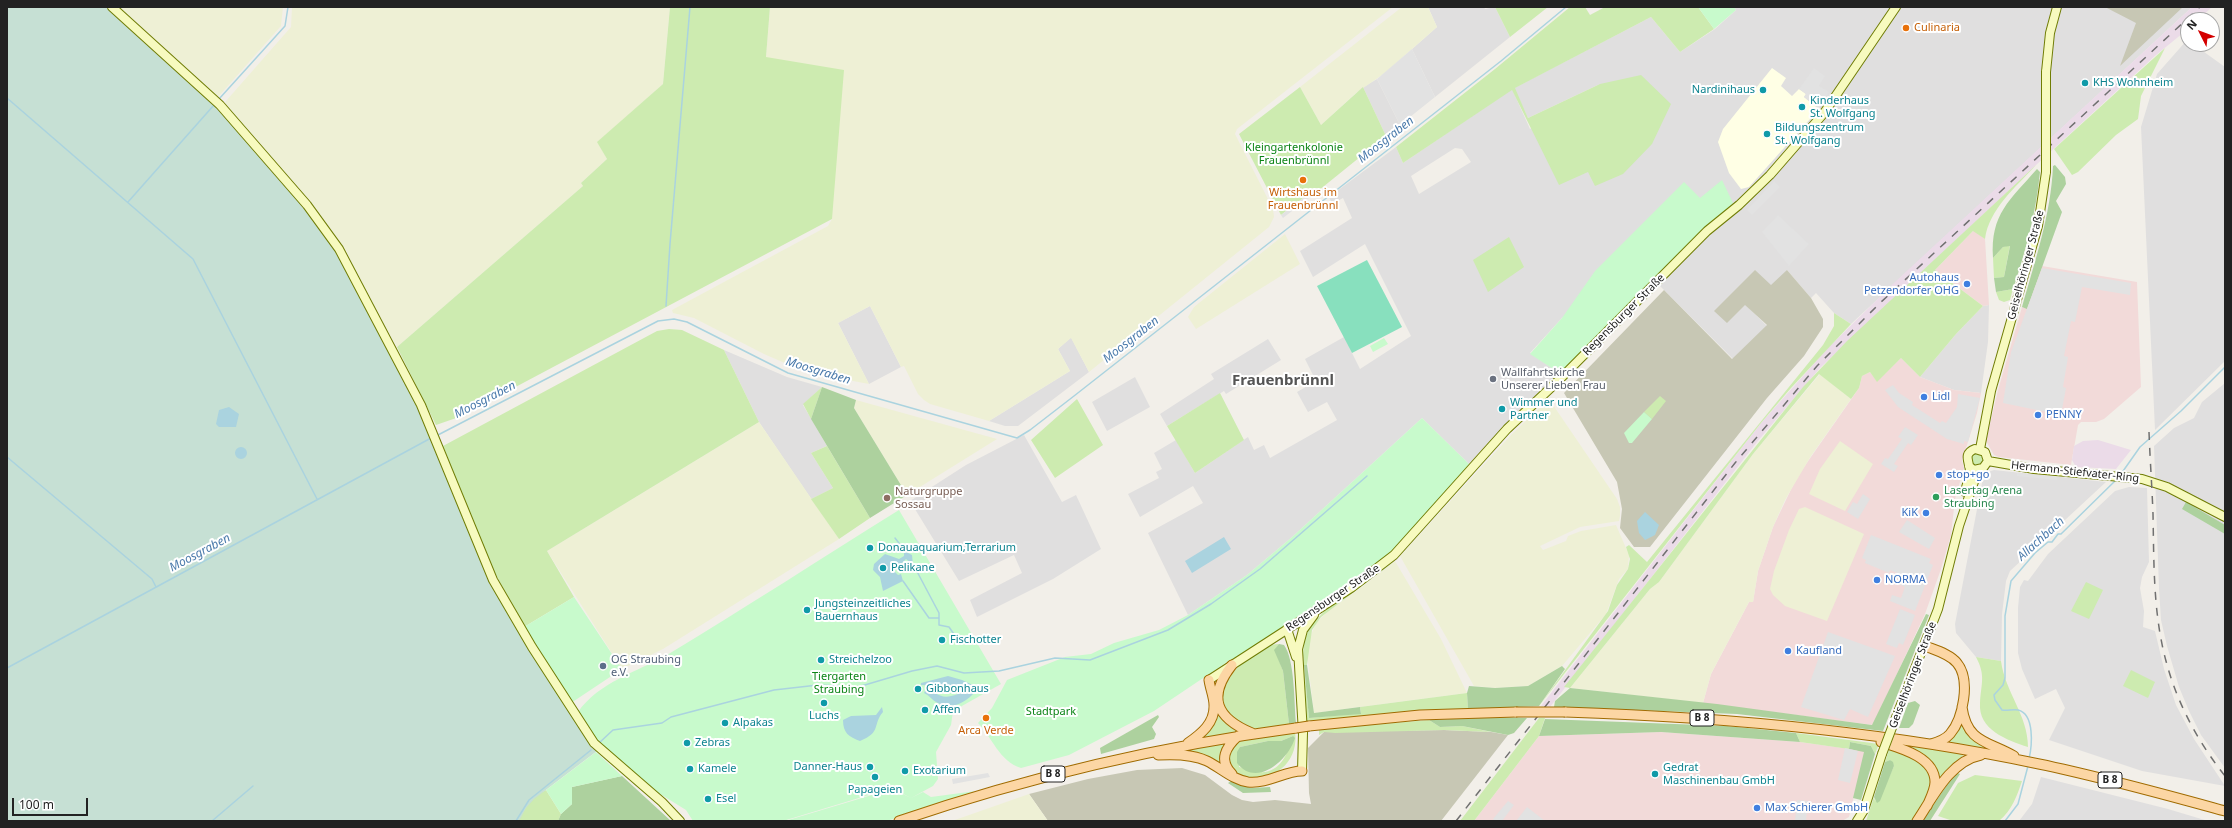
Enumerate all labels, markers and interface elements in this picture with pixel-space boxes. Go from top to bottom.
north arrow [2180,12,2220,52]
text: N [2183,16,2200,33]
place label: Culinaria [1914,21,1960,35]
marker: Culinaria [1901,23,1911,33]
place label: KHS Wohnheim [2093,76,2173,90]
marker: KHS Wohnheim [2080,78,2090,88]
place label: Nardinihaus [1692,83,1755,97]
marker: Nardinihaus [1758,85,1768,95]
place label: Kinderhaus St. Wolfgang [1810,94,1876,120]
marker: Kinderhaus St. Wolfgang [1797,102,1807,112]
water label: Moosgraben [1355,114,1417,166]
place label: Bildungszentrum St. Wolfgang [1775,121,1864,147]
marker: Bildungszentrum St. Wolfgang [1762,129,1772,139]
park label: Kleingartenkolonie Frauenbrünnl [1245,141,1343,167]
marker: Wirtshaus im Frauenbrünnl [1298,175,1308,185]
place label: Wirtshaus im Frauenbrünnl [1268,186,1338,212]
street label: Geiselhöringer Straße [2005,209,2047,321]
street label: Regensburger Straße [1580,271,1668,359]
place label: Autohaus Petzendorfer OHG [1864,271,1959,297]
marker: Autohaus Petzendorfer OHG [1962,279,1972,289]
water label: Moosgraben [1100,314,1162,366]
water label: Moosgraben [784,354,852,388]
place label: Wallfahrtskirche Unserer Lieben Frau [1501,366,1606,392]
district label: Frauenbrünnl [1232,372,1334,390]
marker: Wallfahrtskirche Unserer Lieben Frau [1488,374,1498,384]
water label: Moosgraben [452,378,518,422]
place label: Lidl [1932,390,1950,404]
marker: Lidl [1919,392,1929,402]
place label: Wimmer und Partner [1510,396,1578,422]
marker: Wimmer und Partner [1497,404,1507,414]
place label: PENNY [2046,408,2082,422]
marker: PENNY [2033,410,2043,420]
street label: Hermann-Stiefvater-Ring [2010,459,2140,485]
place label: stop+go [1947,468,1989,482]
marker: stop+go [1934,470,1944,480]
place label: Lasertag Arena Straubing [1944,484,2022,510]
place label: Naturgruppe Sossau [895,485,963,511]
marker: Lasertag Arena Straubing [1931,492,1941,502]
marker: Naturgruppe Sossau [882,493,892,503]
place label: KiK [1902,506,1918,520]
marker: KiK [1921,508,1931,518]
water label: Allachbach [2015,514,2067,564]
water label: Moosgraben [167,531,233,575]
place label: Donauaquarium,Terrarium [878,541,1016,555]
marker: Donauaquarium,Terrarium [865,543,875,553]
place label: Pelikane [891,561,935,575]
street label: Regensburger Straße [1284,562,1382,634]
marker: Pelikane [878,563,888,573]
place label: NORMA [1885,573,1926,587]
marker: NORMA [1872,575,1882,585]
place label: Jungsteinzeitliches Bauernhaus [815,597,911,623]
marker: Jungsteinzeitliches Bauernhaus [802,605,812,615]
street label: Geiselhöringer Straße [1887,620,1939,730]
place label: Fischotter [950,633,1001,647]
marker: Fischotter [937,635,947,645]
place label: Kaufland [1796,644,1842,658]
marker: Kaufland [1783,646,1793,656]
place label: OG Straubing e.V. [611,653,681,679]
place label: Streichelzoo [829,653,892,667]
marker: Streichelzoo [816,655,826,665]
marker: OG Straubing e.V. [598,661,608,671]
park label: Tiergarten Straubing [812,670,866,696]
place label: Gibbonhaus [926,682,989,696]
marker: Gibbonhaus [913,684,923,694]
marker: Luchs [819,698,829,708]
place label: Affen [933,703,961,717]
marker: Affen [920,705,930,715]
park label: Stadtpark [1026,705,1076,719]
place label: Luchs [809,709,839,723]
road number: B 8 [1690,710,1714,726]
marker: Arca Verde [981,713,991,723]
place label: Alpakas [733,716,773,730]
marker: Alpakas [720,718,730,728]
place label: Arca Verde [958,724,1014,738]
place label: Zebras [695,736,730,750]
marker: Zebras [682,738,692,748]
place label: Danner-Haus [794,760,862,774]
place label: Gedrat Maschinenbau GmbH [1663,761,1775,787]
place label: Kamele [698,762,737,776]
marker: Danner-Haus [865,762,875,772]
marker: Kamele [685,764,695,774]
place label: Exotarium [913,764,966,778]
marker: Exotarium [900,766,910,776]
road number: B 8 [1041,766,1065,782]
marker: Gedrat Maschinenbau GmbH [1650,769,1660,779]
marker: Papageien [870,772,880,782]
road number: B 8 [2098,772,2122,788]
place label: Papageien [848,783,902,797]
scale bar [14,790,90,816]
place label: Esel [716,792,736,806]
marker: Esel [703,794,713,804]
text: 100 m [19,796,54,813]
place label: Max Schierer GmbH [1765,801,1868,815]
marker: Max Schierer GmbH [1752,803,1762,813]

